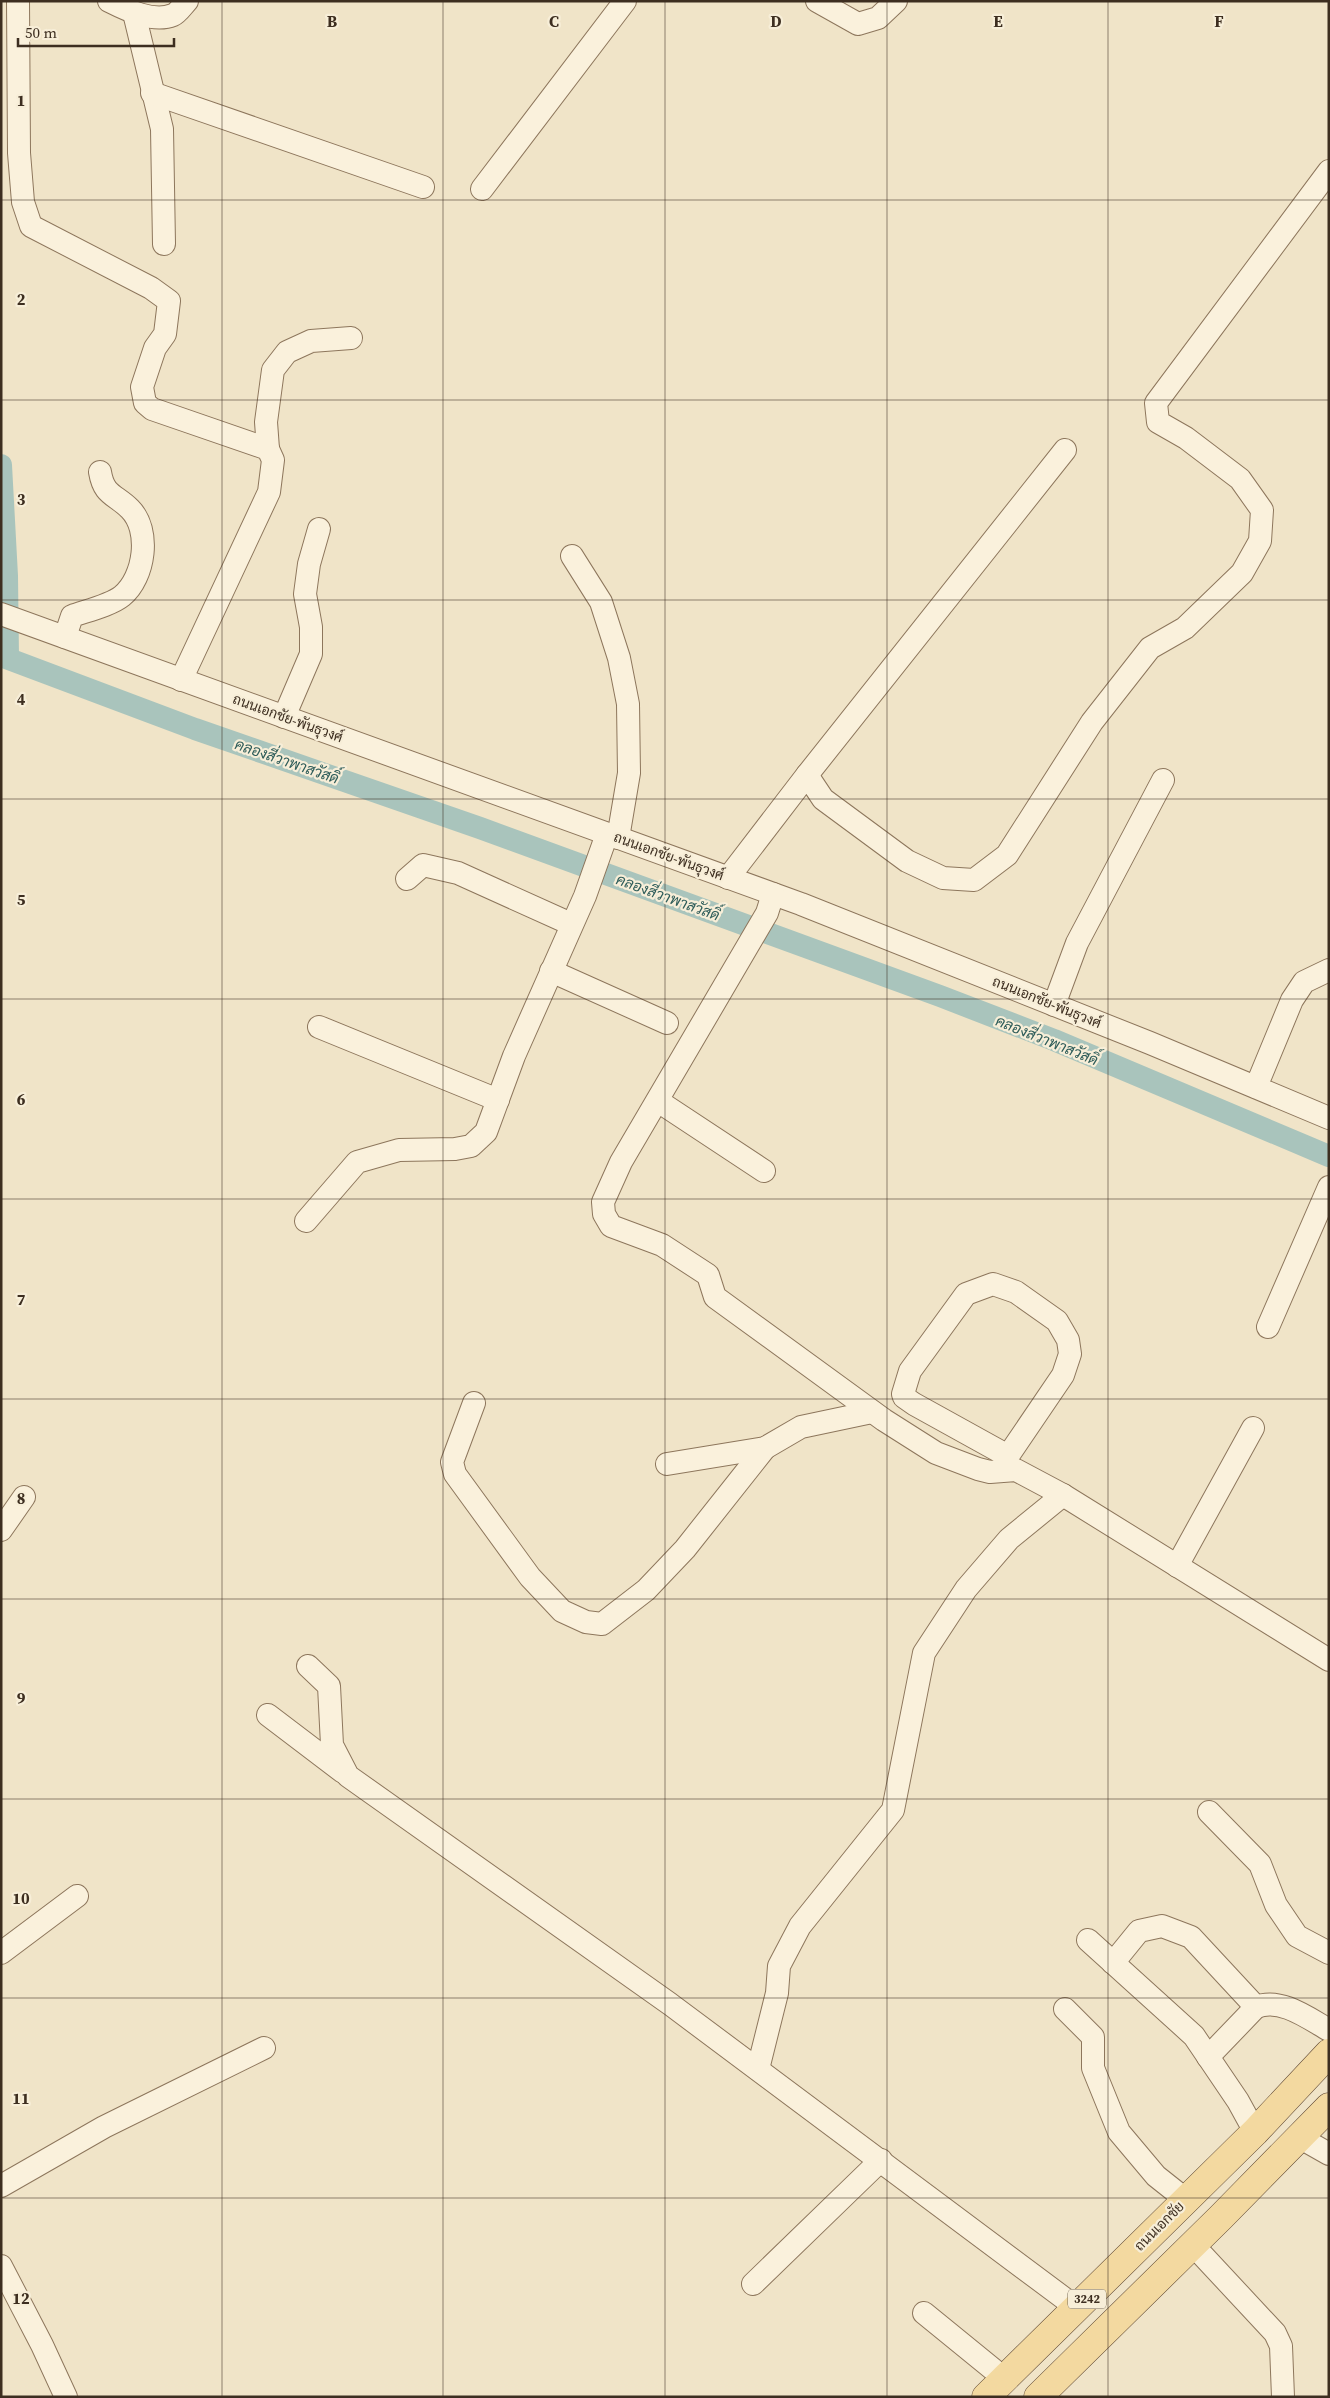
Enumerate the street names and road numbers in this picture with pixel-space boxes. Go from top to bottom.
street label: ถนนเอกชัย-พันธุวงศ์ [230,689,346,747]
street label: ถนนเอกชัย-พันธุวงศ์ [611,827,727,885]
street label: ถนนเอกชัย-พันธุวงศ์ [989,971,1105,1033]
street label: ถนนเอกชัย [1130,2197,1188,2255]
road number: 3242 [1068,2290,1106,2308]

